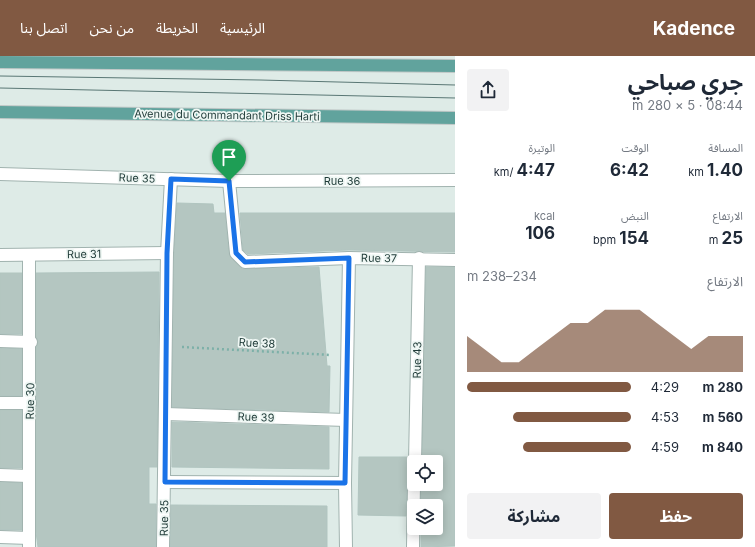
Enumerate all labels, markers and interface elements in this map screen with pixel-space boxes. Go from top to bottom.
text: Kadence [653,17,735,40]
text: اتصل بنا [20,19,68,36]
text: من نحن [90,19,134,36]
text: الخريطة [156,19,198,36]
text: الرئيسية [220,19,265,36]
button: share [467,69,509,111]
text: جري صباحي [628,69,743,95]
text: 08:44 · 5 × 280 m [632,97,743,113]
street label: Avenue du Commandant Driss Harti [134,106,320,124]
pin [212,140,246,181]
text: الوتيرة [529,141,555,155]
text: الوقت [621,141,649,155]
text: المسافة [708,141,743,155]
icon: arrive [218,146,240,168]
text: 4:47 [516,160,555,180]
text: 6:42 [610,160,649,180]
text: 1.40 [707,160,743,180]
text: /km [494,165,516,179]
text: km [688,165,707,179]
street label: Rue 35 [118,170,156,186]
street label: Rue 36 [324,174,361,188]
text: kcal [534,209,555,223]
text: النبض [621,209,649,223]
text: الارتفاع [713,209,743,223]
text: 106 [525,223,555,243]
text: 154 [619,228,649,248]
text: 25 [721,228,743,248]
text: bpm [593,233,619,247]
text: m [709,233,721,247]
street label: Rue 31 [67,247,101,261]
street label: Rue 37 [361,251,397,265]
text: 234–238 m [467,268,537,284]
text: الارتفاع [707,273,743,289]
street label: Rue 38 [238,335,276,351]
street label: Rue 43 [410,341,424,379]
text: 4:29 [651,379,679,395]
text: 280 m [703,379,743,395]
street label: Rue 30 [23,382,37,420]
street label: Rue 39 [237,409,275,425]
text: 4:53 [651,409,679,425]
text: 560 m [703,409,743,425]
text: 4:59 [651,439,679,455]
text: 840 m [702,439,743,455]
map controls [407,455,443,535]
button: locate [407,455,443,491]
button: مشاركة [467,493,601,539]
button: حفظ [609,493,743,539]
street label: Rue 35 [157,499,171,536]
button: layers [407,499,443,535]

